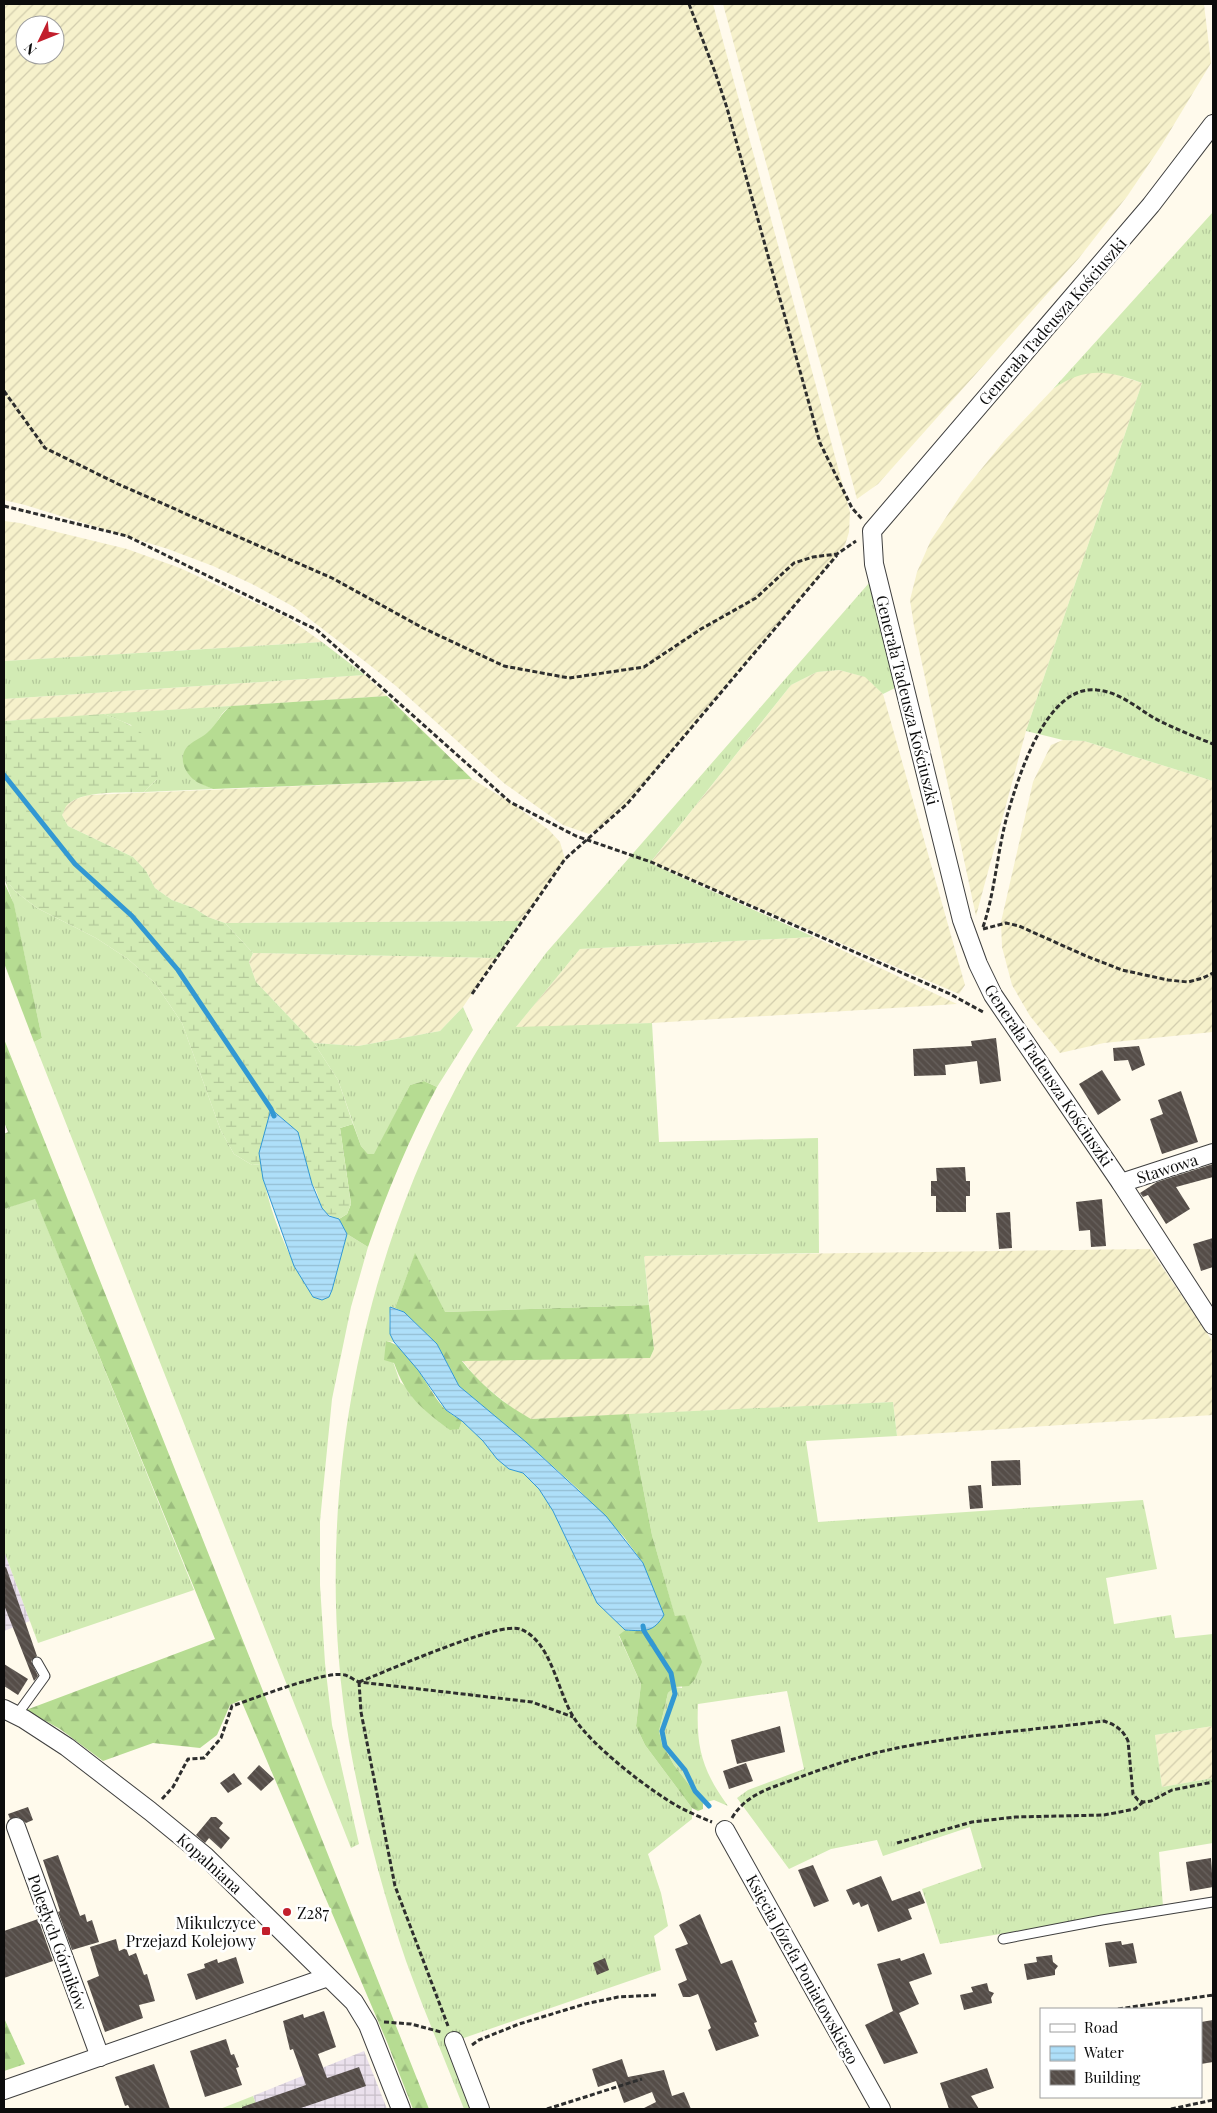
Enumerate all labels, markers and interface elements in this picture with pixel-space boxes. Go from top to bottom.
north arrow [15,15,65,65]
text: N [20,39,41,59]
street label: Generała Tadeusza Kościuszki [973,233,1131,409]
street label: Generała Tadeusza Kościuszki [872,593,944,807]
street label: Generała Tadeusza Kościuszki [980,980,1118,1170]
street label: Stawowa [1134,1148,1200,1188]
street label: Kopalniana [173,1828,247,1898]
street label: Księcia Józefa Poniatowskiego [742,1870,864,2068]
street label: Poległych Górników [24,1871,93,2013]
place label: Z287 [297,1902,329,1923]
marker: Z287 [281,1906,293,1918]
place label: Mikulczyce Przejazd Kolejowy [126,1912,256,1951]
marker: Mikulczyce Przejazd Kolejowy [260,1925,272,1937]
legend [1040,2008,1202,2098]
text: Road [1084,2017,1118,2037]
text: Water [1083,2042,1124,2062]
text: Building [1084,2067,1141,2087]

